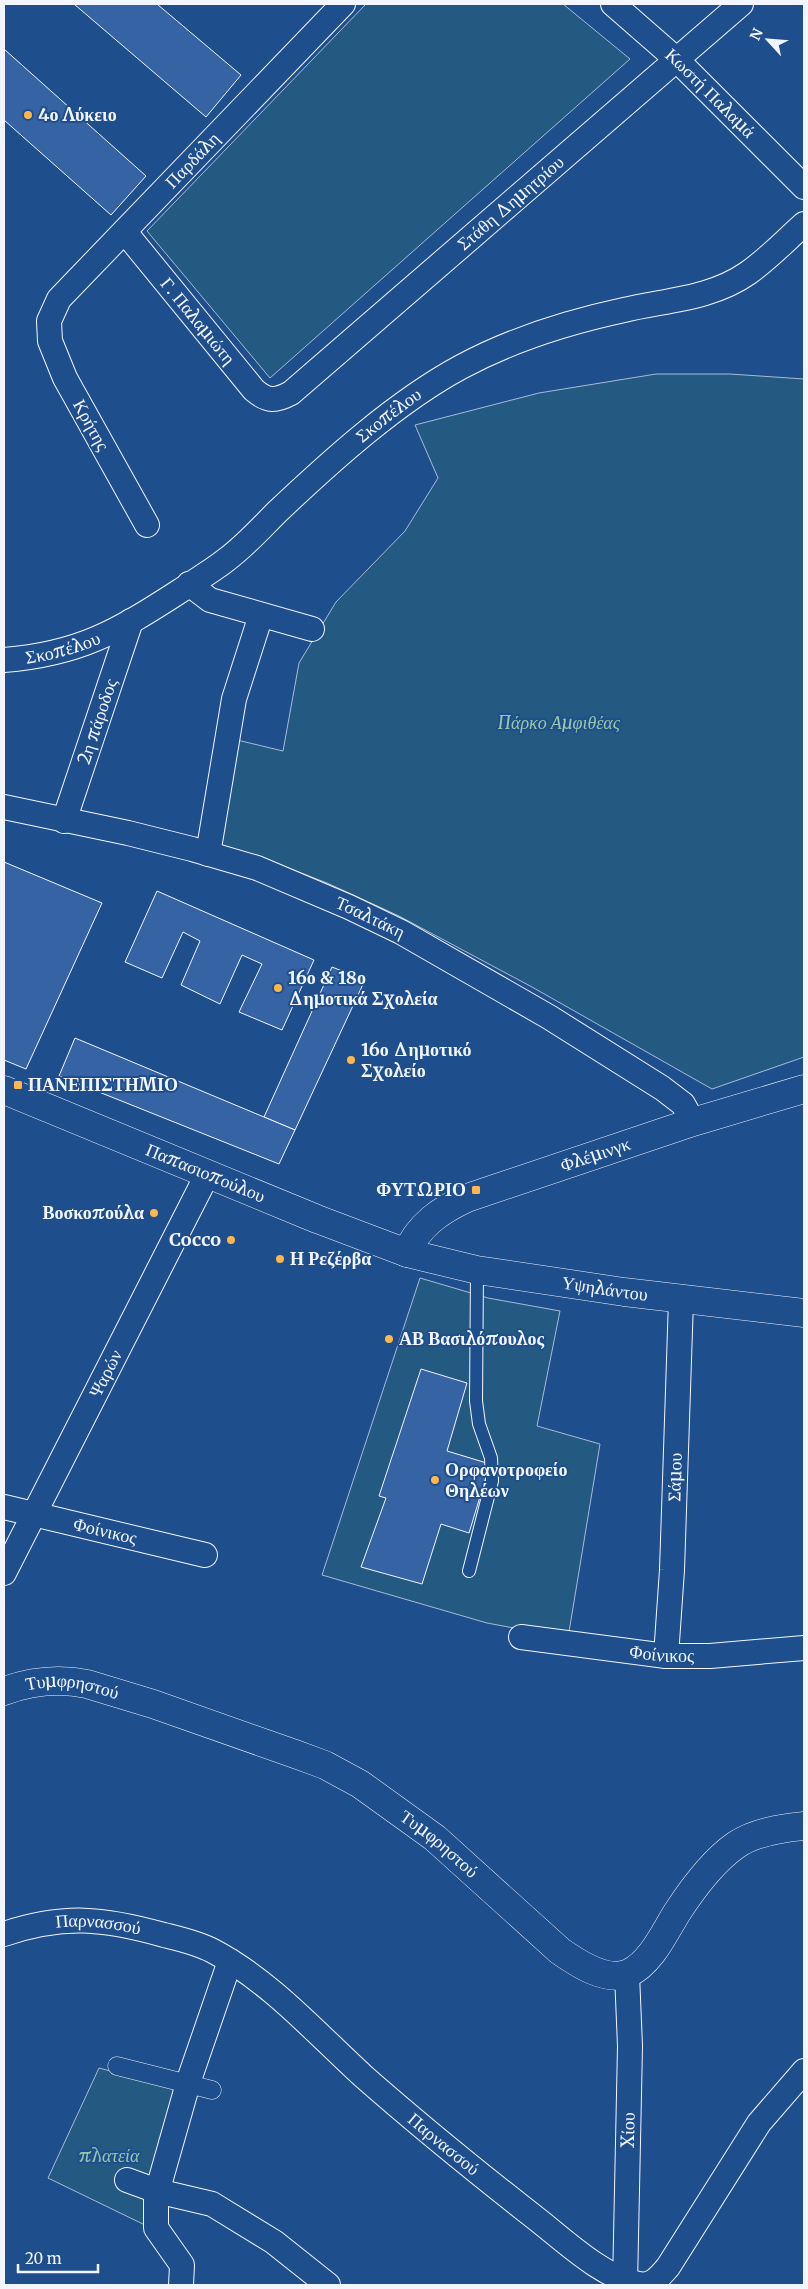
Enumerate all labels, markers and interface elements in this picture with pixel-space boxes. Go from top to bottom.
north arrow [743,15,793,65]
text: N [746,25,767,43]
street label: Κωστή Παλαμά [661,43,761,143]
place label: 4ο Λύκειο [38,103,117,126]
marker: 4ο Λύκειο [22,109,34,121]
street label: Παρδάλη [160,127,224,193]
street label: Στάθη Δημητρίου [452,150,568,255]
street label: Γ. Παλαμιώτη [156,272,241,369]
street label: Σκοπέλου [351,382,426,447]
street label: Κρήτης [68,395,115,454]
street label: Σκοπέλου [24,626,104,669]
street label: 2η πάροδος [72,675,122,767]
park label: Πάρκο Αμφιθέας [498,711,621,734]
street label: Τσαλτάκη [332,891,409,943]
place label: 16ο & 18ο Δημοτικά Σχολεία [288,966,438,1010]
marker: 16ο & 18ο Δημοτικά Σχολεία [272,982,284,994]
place label: 16ο Δημοτικό Σχολείο [361,1038,471,1082]
marker: 16ο Δημοτικό Σχολείο [345,1054,357,1066]
place label: ΠΑΝΕΠΙΣΤΗΜΙΟ [28,1073,178,1096]
marker: ΠΑΝΕΠΙΣΤΗΜΙΟ [12,1079,24,1091]
street label: Φλέμινγκ [557,1132,633,1177]
street label: Παπασιοπούλου [143,1138,269,1207]
place label: ΦΥΤΩΡΙΟ [376,1178,466,1201]
marker: ΦΥΤΩΡΙΟ [470,1184,482,1196]
place label: Βοσκοπούλα [43,1201,144,1224]
marker: Βοσκοπούλα [148,1207,160,1219]
place label: Cocco [169,1228,221,1251]
marker: Cocco [225,1234,237,1246]
place label: Η Ρεζέρβα [290,1247,371,1270]
marker: Η Ρεζέρβα [274,1253,286,1265]
street label: Υψηλάντου [560,1271,649,1306]
place label: ΑΒ Βασιλόπουλος [399,1327,544,1350]
marker: ΑΒ Βασιλόπουλος [383,1333,395,1345]
street label: Ψαρών [84,1345,127,1401]
street label: Σάμου [662,1452,687,1502]
place label: Ορφανοτροφείο Θηλέων [445,1458,567,1502]
marker: Ορφανοτροφείο Θηλέων [429,1474,441,1486]
street label: Φοίνικος [71,1512,139,1549]
street label: Φοίνικος [628,1639,694,1667]
street label: Τυμφρηστού [23,1669,122,1704]
street label: Τυμφρηστού [396,1805,483,1883]
street label: Παρνασσού [54,1908,144,1940]
street label: Παρνασσού [403,2107,485,2180]
street label: Χίου [616,2112,640,2148]
park label: πλατεία [78,2144,140,2167]
scale bar [18,2242,98,2274]
text: 20 m [25,2249,62,2268]

